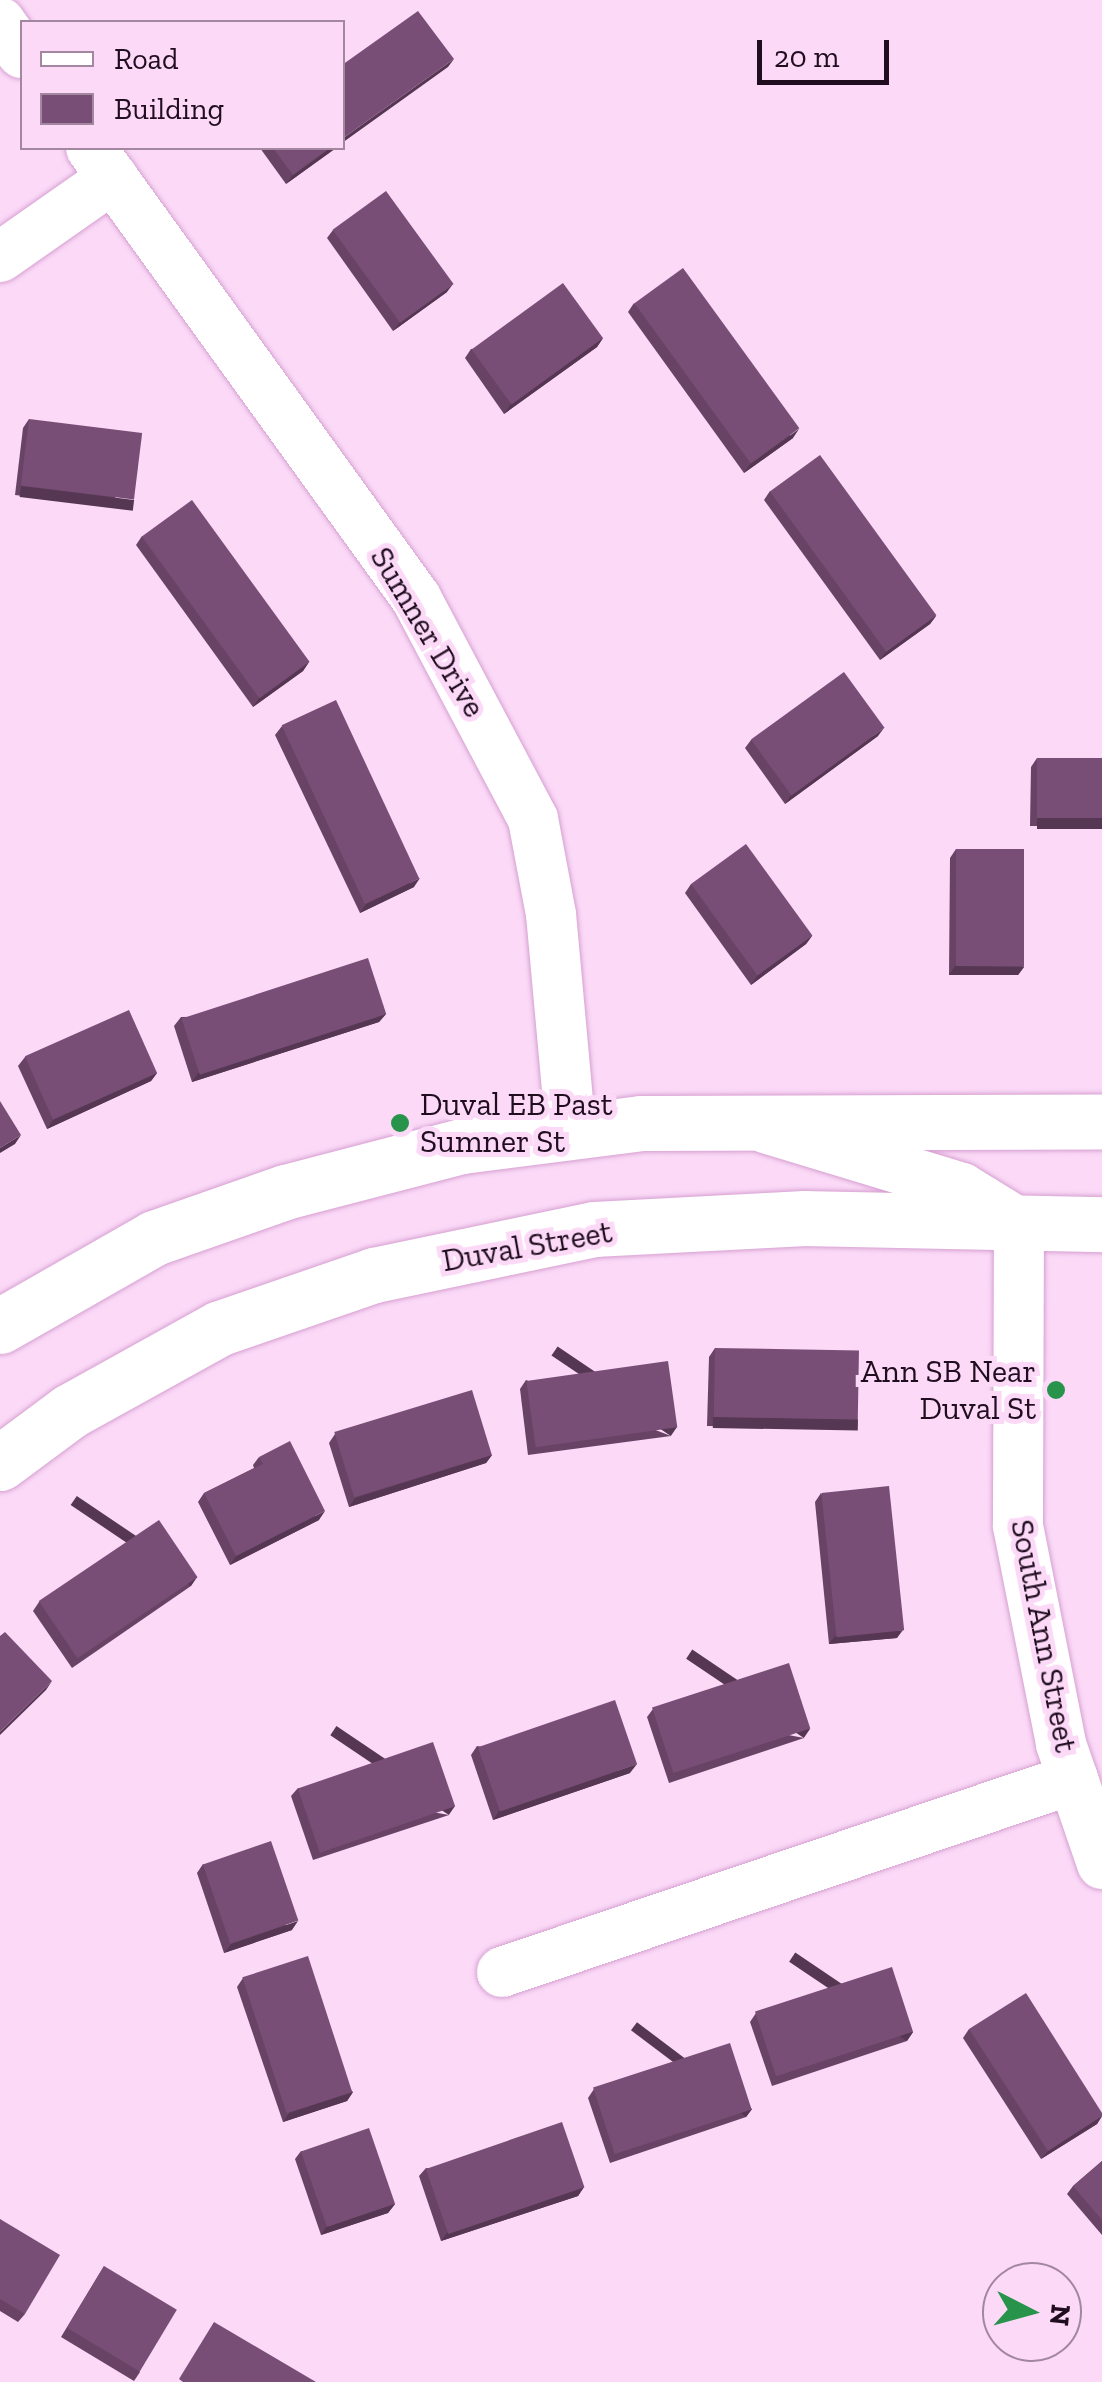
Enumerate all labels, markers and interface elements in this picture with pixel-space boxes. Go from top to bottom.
legend [20,20,345,150]
scale bar [762,20,894,82]
text: 20 m [774,39,839,75]
text: Road [114,41,179,77]
text: Building [114,91,224,127]
street label: Sumner Drive [362,540,494,724]
place label: Duval EB Past Sumner St [420,1086,613,1161]
marker: Duval EB Past Sumner St [389,1112,411,1134]
street label: Duval Street [439,1212,615,1280]
place label: Ann SB Near Duval St [861,1353,1036,1428]
marker: Ann SB Near Duval St [1045,1379,1067,1401]
street label: South Ann Street [1002,1516,1086,1756]
north arrow [982,2262,1082,2362]
text: N [1043,2303,1078,2327]

